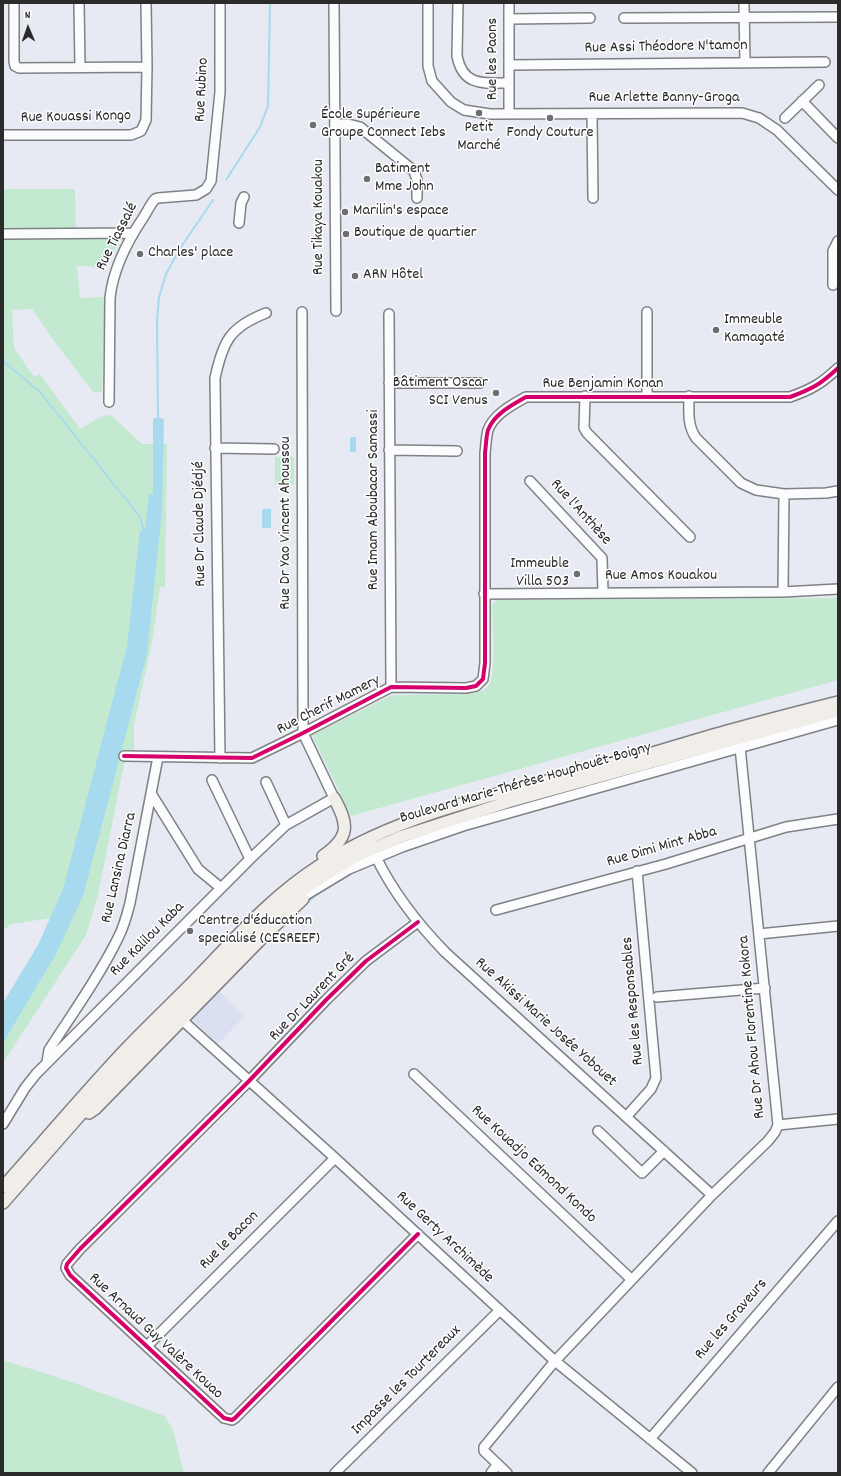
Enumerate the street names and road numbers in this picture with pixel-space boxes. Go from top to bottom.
street label: Rue les Paons [484,18,504,100]
street label: Rue Assi Théodore N'tamon [584,37,748,59]
street label: Rue Rubino [192,57,214,123]
street label: Rue Arlette Banny-Groga [589,89,739,109]
street label: Rue Kouassi Kongo [21,107,131,129]
street label: Rue Tikaya Kouakou [310,159,330,275]
street label: Rue Tiassalé [93,200,143,274]
street label: Rue Benjamin Konan [543,375,663,395]
street label: Rue Imam Aboubacar Samassi [365,410,385,590]
street label: Rue Dr Yao Vincent Ahoussou [277,436,297,610]
street label: Rue Dr Claude Djédjé [190,461,212,587]
street label: Rue l'Anthèse [545,476,615,550]
street label: Rue Amos Kouakou [605,567,717,587]
street label: Rue Cherif Mamery [274,672,384,740]
street label: Boulevard Marie-Thérèse Houphouët-Boigny [398,739,654,829]
street label: Rue Lansina Diarra [98,811,142,925]
street label: Rue Dimi Mint Abba [605,823,719,873]
street label: Rue Kalilou Kaba [107,899,189,981]
street label: Rue Dr Ahou Florentine Kokora [735,935,771,1119]
street label: Rue les Responsables [619,936,649,1066]
street label: Rue Dr Laurent Gré [266,950,360,1046]
street label: Rue Akissi Marie Josée Yobouet [470,954,620,1092]
street label: Rue Kouadjo Edmond Kondo [466,1102,600,1228]
street label: Rue Gerty Archimède [391,1188,497,1288]
street label: Rue le Bacon [196,1207,264,1275]
street label: Rue Arnaud Guy Valère Kouao [84,1270,226,1404]
street label: Rue les Graveurs [691,1275,773,1365]
street label: Impasse les Tourtereaux [348,1322,466,1440]

